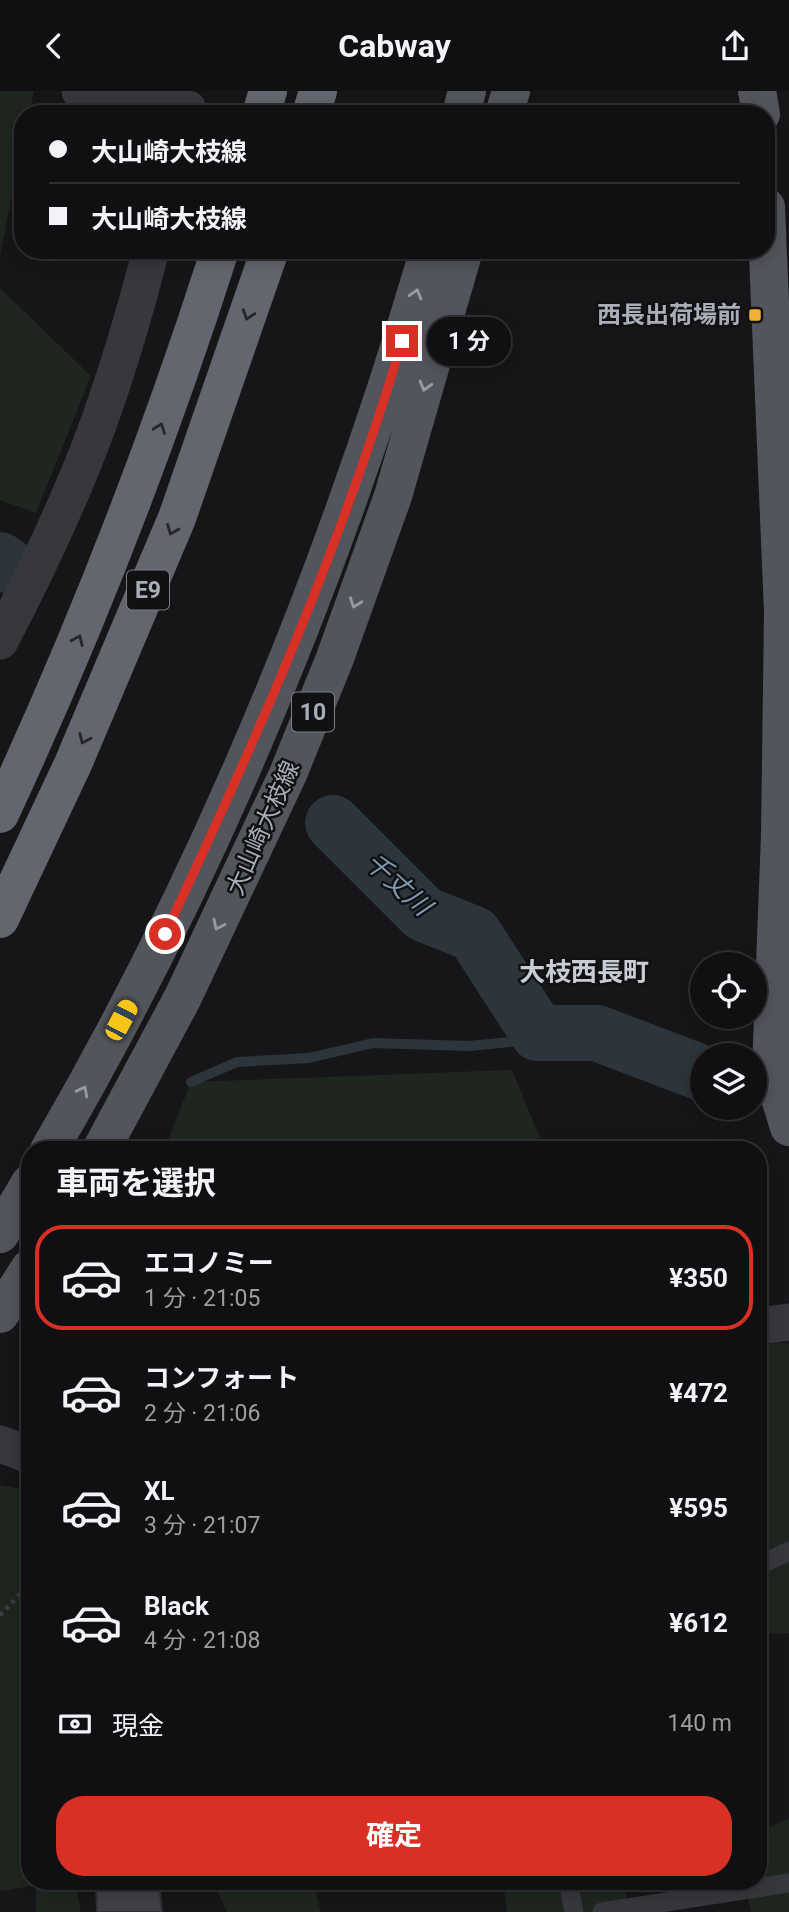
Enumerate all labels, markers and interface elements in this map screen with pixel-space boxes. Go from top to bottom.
icon: back [35,27,73,65]
text: Cabway [338,27,451,65]
icon: share [716,27,754,65]
text: 大山崎大枝線 [91,137,247,167]
text: 大山崎大枝線 [91,204,247,234]
one-way arrow [408,289,423,301]
place label: 西長出荷場前 [597,301,741,329]
marker: 西長出荷場前 [747,307,763,323]
one-way arrow [242,308,256,321]
callout: 1 分 [426,317,510,365]
route end [386,325,418,357]
text: 1 分 [448,328,490,355]
one-way arrow [418,380,433,392]
one-way arrow [152,422,166,434]
one-way arrow [167,523,181,535]
road number: E9 [127,571,169,610]
one-way arrow [349,596,363,608]
one-way arrow [70,635,84,647]
road number: 10 [292,692,334,731]
one-way arrow [78,732,92,744]
street label: 大山崎大枝線 [221,757,305,899]
water label: 千丈川 [359,847,439,923]
route start [149,918,181,950]
one-way arrow [212,918,226,930]
map controls [690,952,767,1120]
button: locate [690,952,767,1029]
district label: 大枝西長町 [519,957,649,987]
car [102,997,141,1043]
button: layers [690,1043,767,1120]
one-way arrow [75,1085,88,1098]
text: 車両を選択 [56,1164,216,1202]
icon: car [60,1246,123,1309]
text: エコノミー [144,1248,274,1278]
text: ¥350 [669,1263,728,1293]
text: 1 分 · 21:05 [144,1285,260,1312]
icon: car [60,1361,123,1424]
text: コンフォート [144,1363,299,1393]
text: ¥472 [669,1378,728,1408]
text: 2 分 · 21:06 [144,1400,260,1427]
icon: car [60,1476,123,1539]
text: XL [144,1476,175,1506]
text: ¥595 [669,1493,728,1523]
text: 3 分 · 21:07 [144,1512,260,1539]
icon: car [60,1591,123,1654]
text: Black [144,1591,209,1621]
text: ¥612 [669,1608,728,1638]
text: 4 分 · 21:08 [144,1627,260,1654]
icon: cash [56,1705,94,1743]
text: 140 m [667,1710,732,1737]
text: 現金 [112,1711,164,1741]
button: 確定 [56,1796,732,1876]

